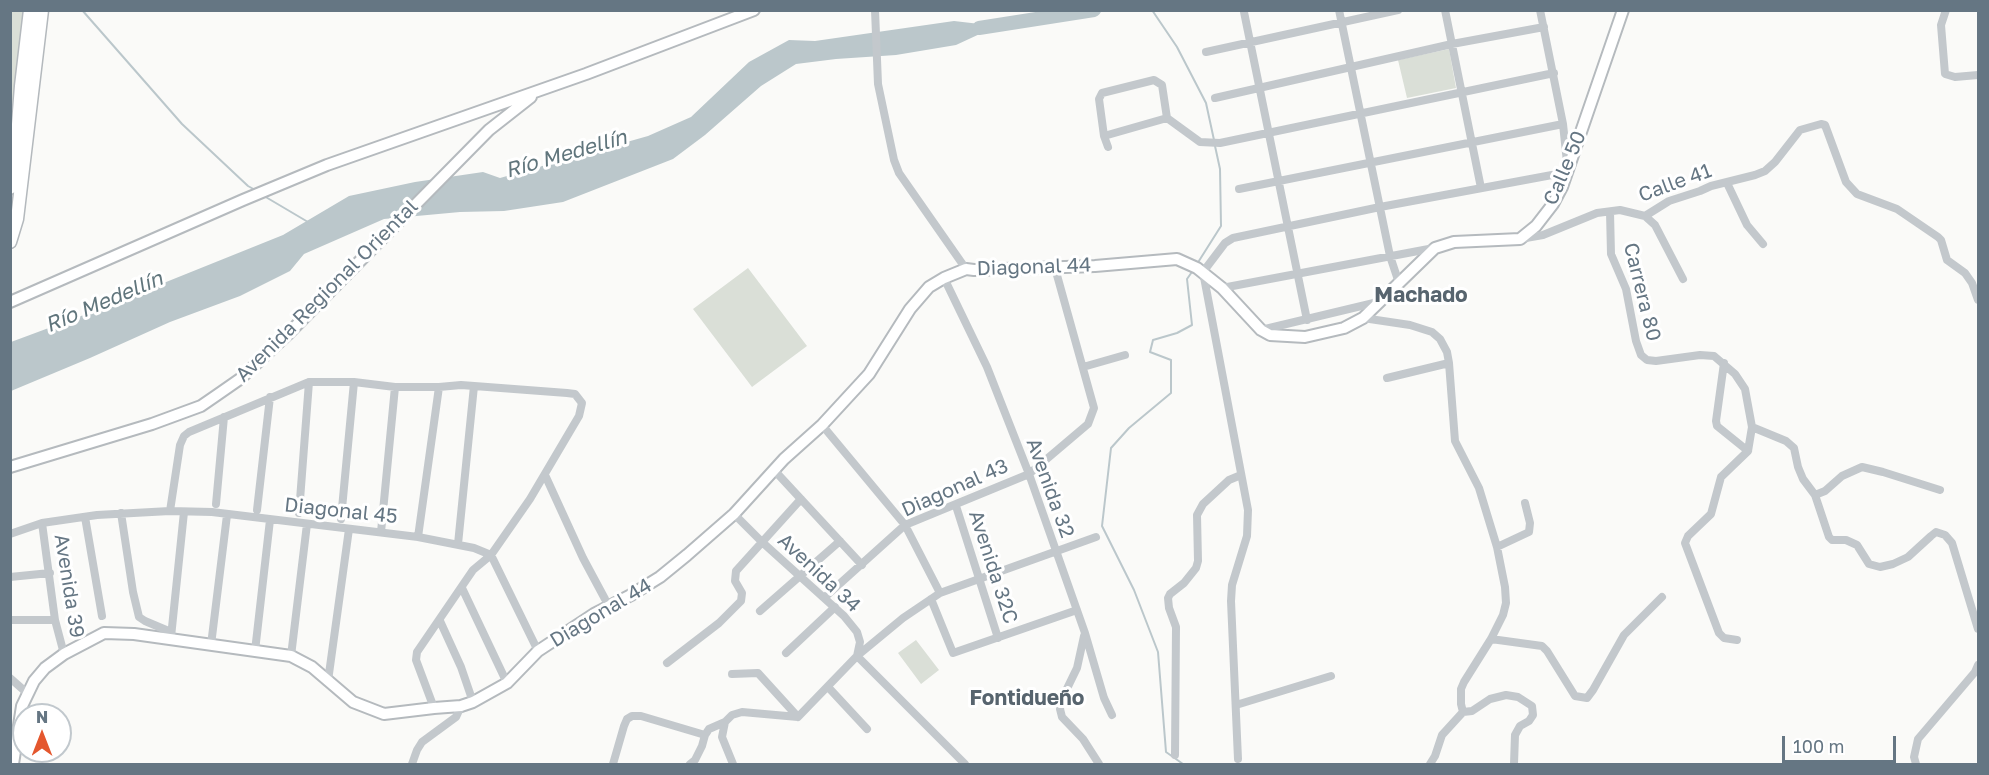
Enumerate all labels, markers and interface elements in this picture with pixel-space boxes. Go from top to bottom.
water label: Río Medellín [502,125,630,183]
street label: Calle 50 [1539,127,1591,209]
street label: Calle 41 [1635,159,1715,207]
street label: Avenida Regional Oriental [231,195,423,387]
street label: Carrera 80 [1618,240,1666,344]
street label: Diagonal 44 [976,253,1092,281]
water label: Río Medellín [42,266,166,338]
district label: Machado [1374,282,1468,308]
street label: Avenida 32 [1021,435,1079,541]
street label: Diagonal 43 [898,454,1012,522]
street label: Diagonal 45 [283,493,399,529]
street label: Avenida 32C [963,507,1023,627]
street label: Avenida 34 [773,529,865,617]
street label: Avenida 39 [49,532,89,640]
street label: Diagonal 44 [546,573,656,653]
district label: Fontidueño [970,685,1084,711]
north arrow [12,703,72,763]
text: N [36,707,48,727]
scale bar [1785,724,1899,762]
text: 100 m [1793,735,1844,757]

